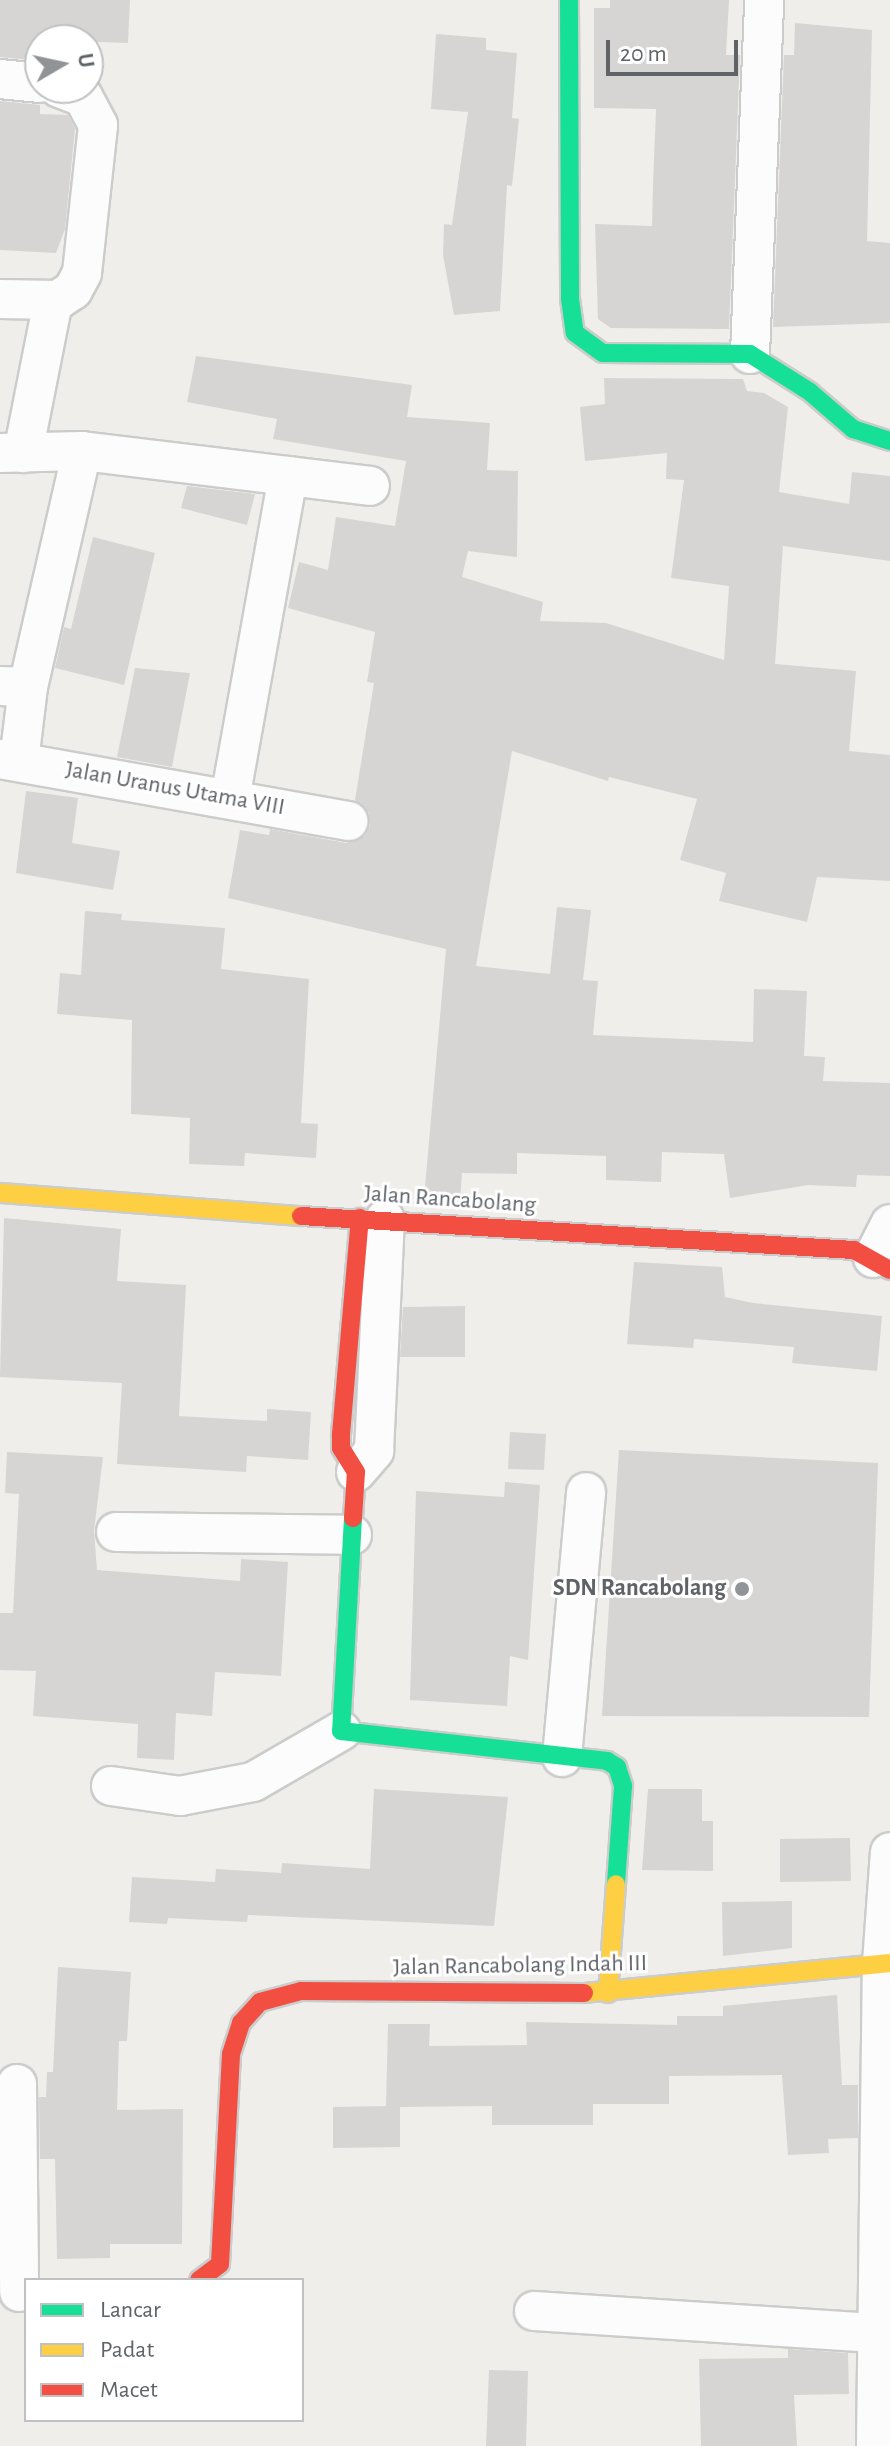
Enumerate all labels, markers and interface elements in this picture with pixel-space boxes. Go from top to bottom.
north arrow [24,24,104,104]
scale bar [610,24,742,74]
text: 20 m [620,42,667,66]
text: U [74,52,98,69]
street label: Jalan Uranus Utama VIII [63,756,287,822]
street label: Jalan Rancabolang [363,1180,537,1220]
place label: SDN Rancabolang [553,1575,726,1603]
marker: SDN Rancabolang [733,1580,751,1598]
street label: Jalan Rancabolang Indah III [393,1949,647,1983]
legend [24,2278,304,2422]
text: Lancar [100,2298,161,2322]
text: Padat [100,2338,154,2362]
text: Macet [100,2378,158,2402]

